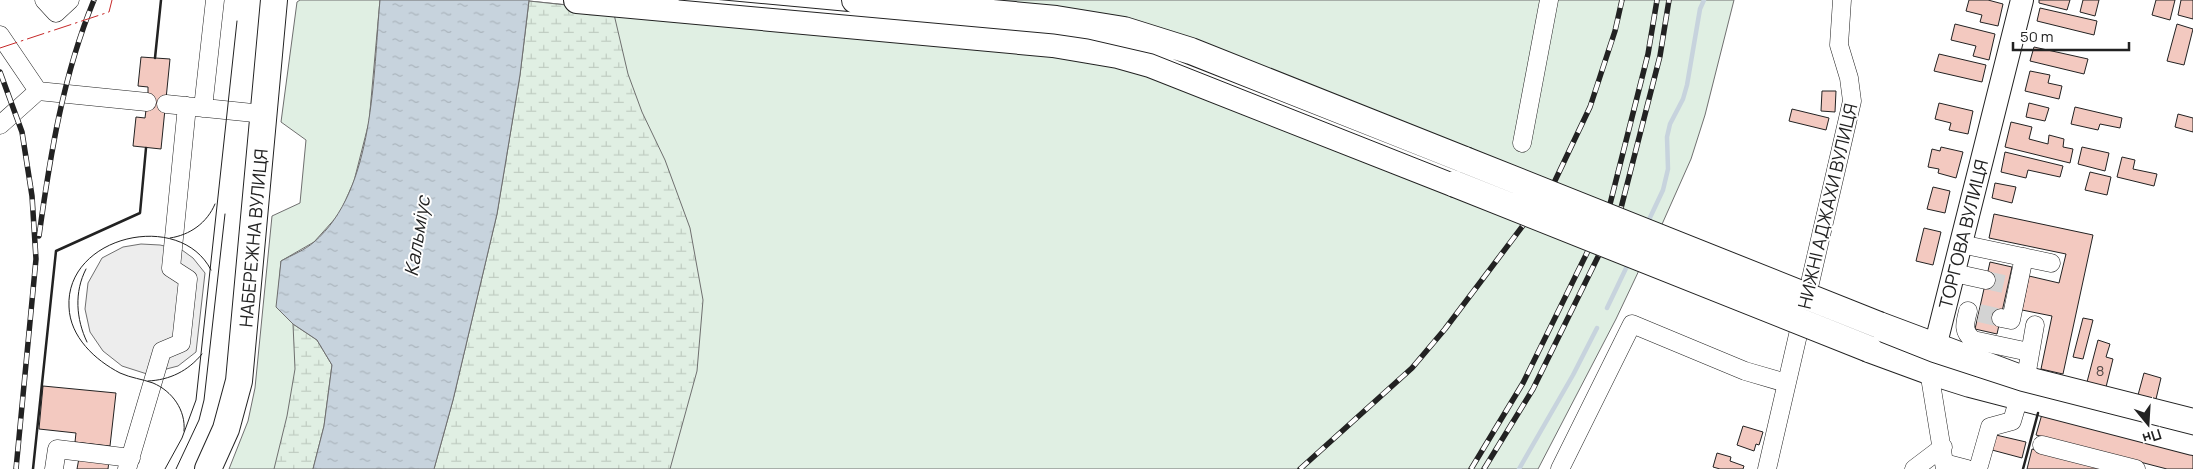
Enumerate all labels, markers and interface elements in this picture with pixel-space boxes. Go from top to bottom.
scale bar [2013,20,2129,52]
text: 50 m [2020,26,2054,47]
street label: НИЖНІ АДЖАХИ ВУЛИЦЯ [1792,101,1862,311]
street label: НАБЕРЕЖНА ВУЛИЦЯ [233,148,273,328]
street label: ТОРГОВА ВУЛИЦЯ [1933,157,1993,311]
water label: Кальміус [398,193,436,278]
house number: 8 [2096,360,2104,381]
north arrow [2123,399,2173,449]
text: Пн [2140,425,2164,449]

